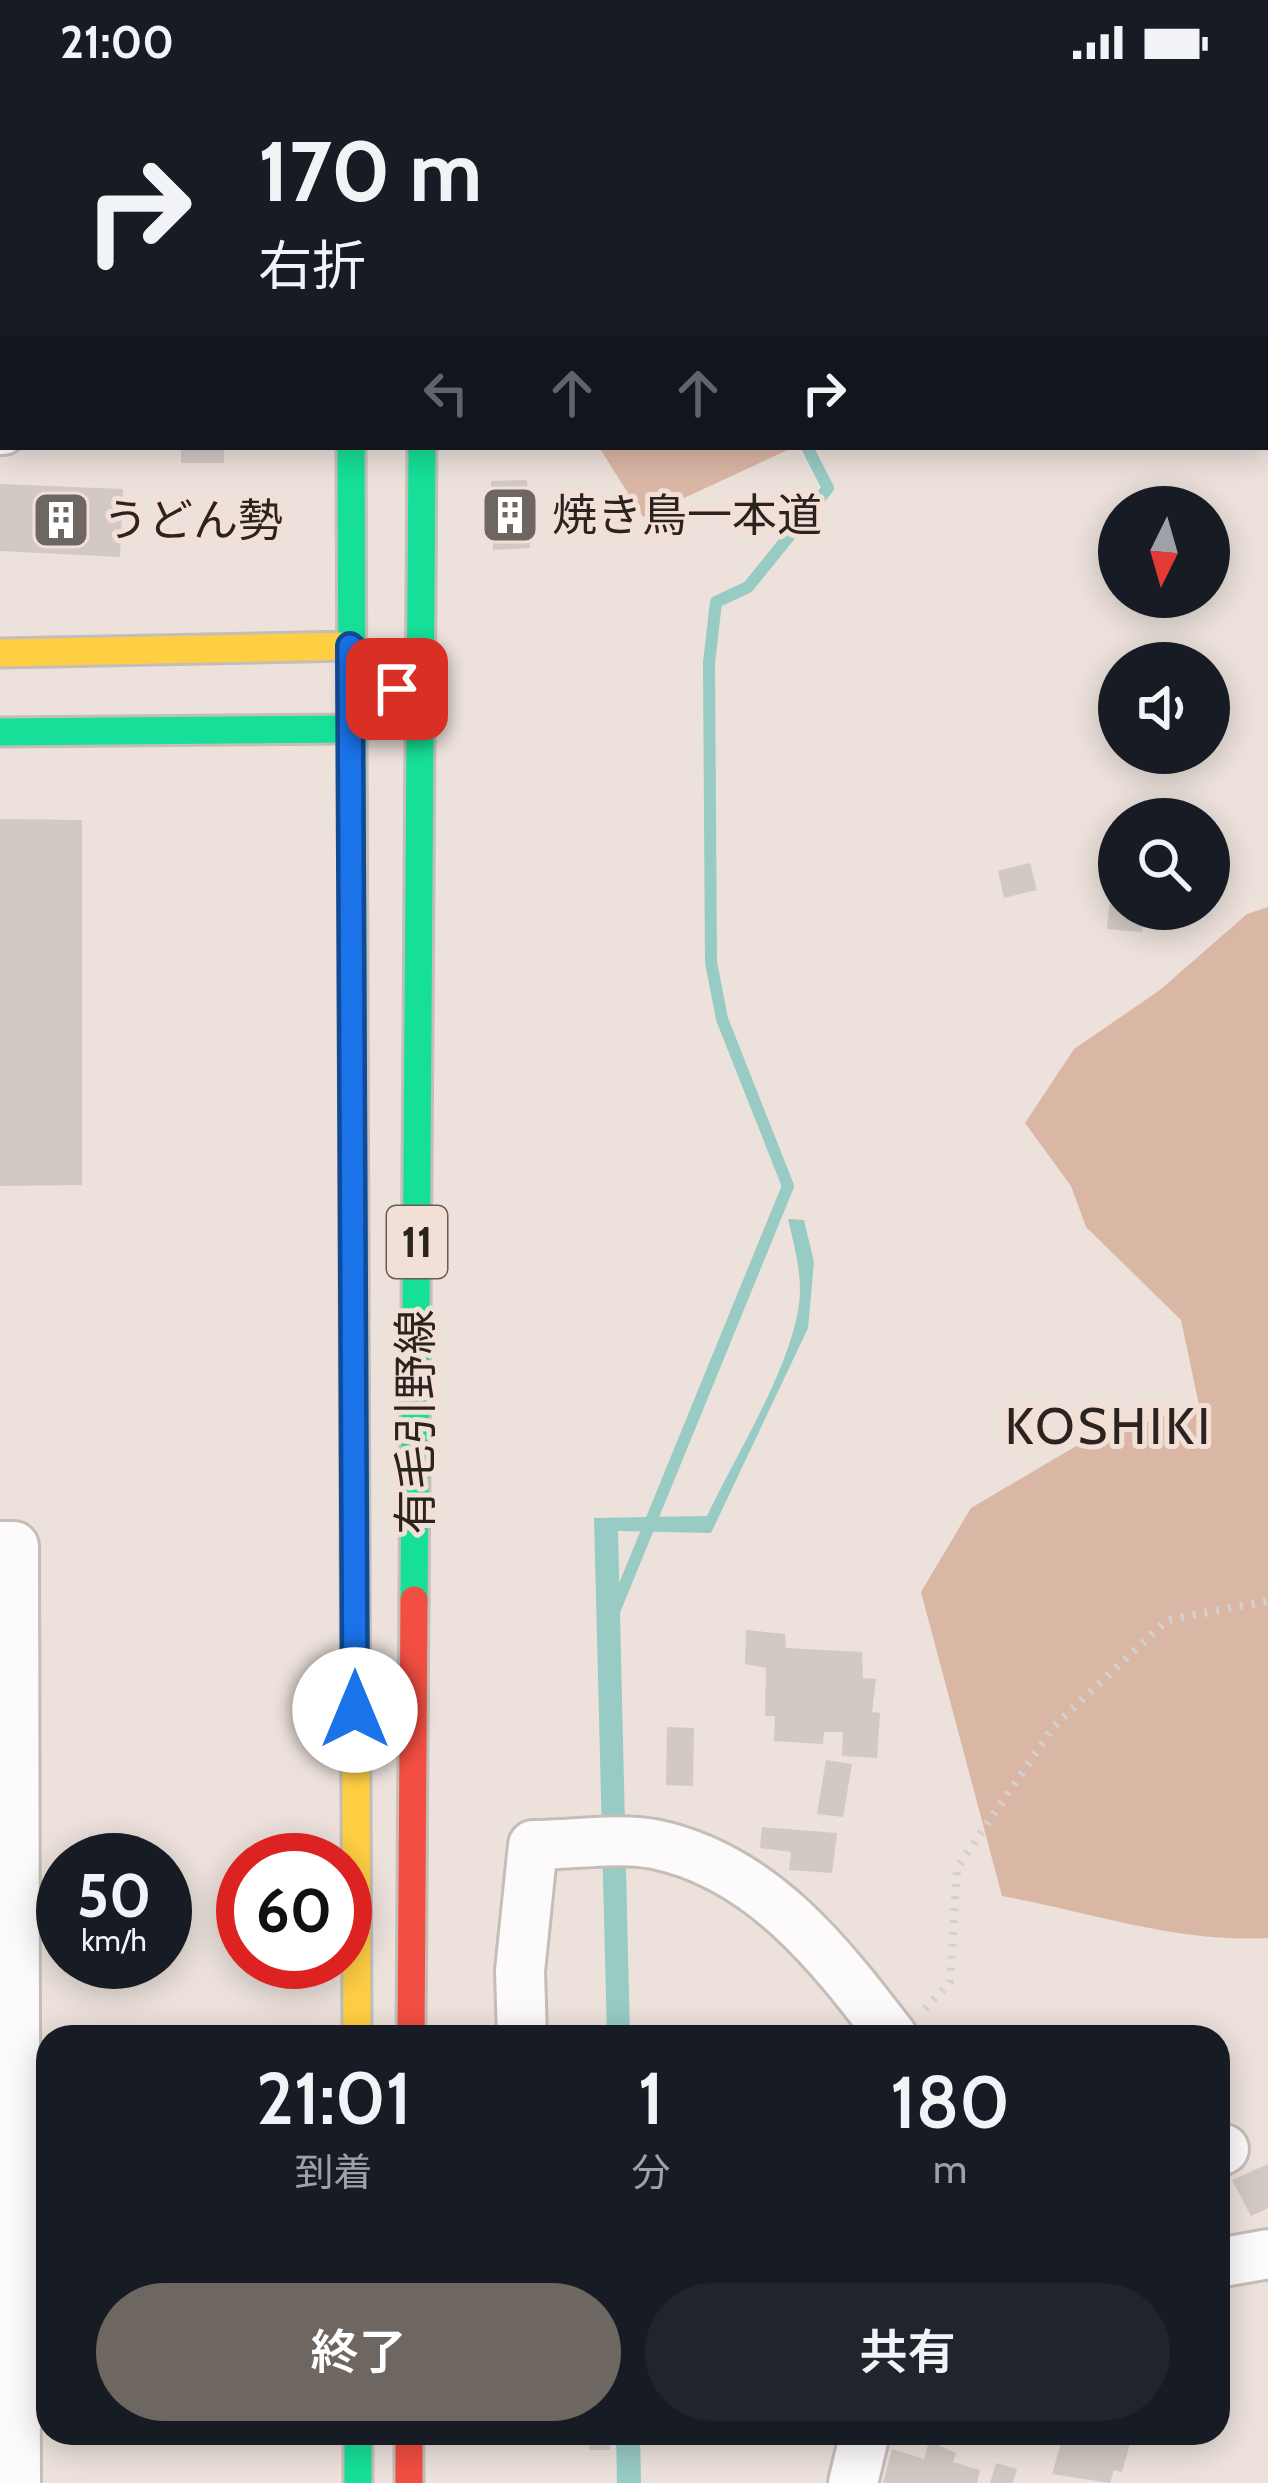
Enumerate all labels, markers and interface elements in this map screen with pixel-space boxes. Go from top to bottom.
text: 21:00 [60,15,174,69]
text: 170 m [258,120,482,222]
icon: right [60,132,216,288]
text: 右折 [258,233,366,299]
icon: left [413,360,479,426]
icon: ahead [539,360,605,426]
icon: ahead [665,360,731,426]
icon: right [791,360,857,426]
building icon: 焼き鳥一本道 [479,484,541,546]
north arrow [1098,486,1230,618]
map controls [1098,486,1230,930]
place label: 焼き鳥一本道 [552,488,822,542]
building icon: うどん勢 [30,489,92,551]
place label: うどん勢 [103,493,283,547]
pin [346,638,448,740]
button: sound [1098,642,1230,774]
icon: arrive [364,656,430,722]
button: search [1098,798,1230,930]
road number: 11 [387,1206,447,1278]
street label: 有毛引野線 [388,1309,442,1535]
district label: KOSHIKI [1005,1395,1213,1457]
position arrow [292,1647,418,1773]
speed limit sign: 60 [216,1833,372,1989]
text: 50 [77,1859,151,1932]
text: km/h [81,1922,147,1959]
text: 21:01 [256,2055,411,2142]
text: 1 [638,2055,663,2142]
text: 180 [890,2059,1010,2146]
text: m [933,2145,967,2193]
text: 到着 [295,2148,373,2196]
text: 分 [631,2148,670,2196]
button: 終了 [96,2283,621,2421]
button: 共有 [645,2283,1170,2421]

